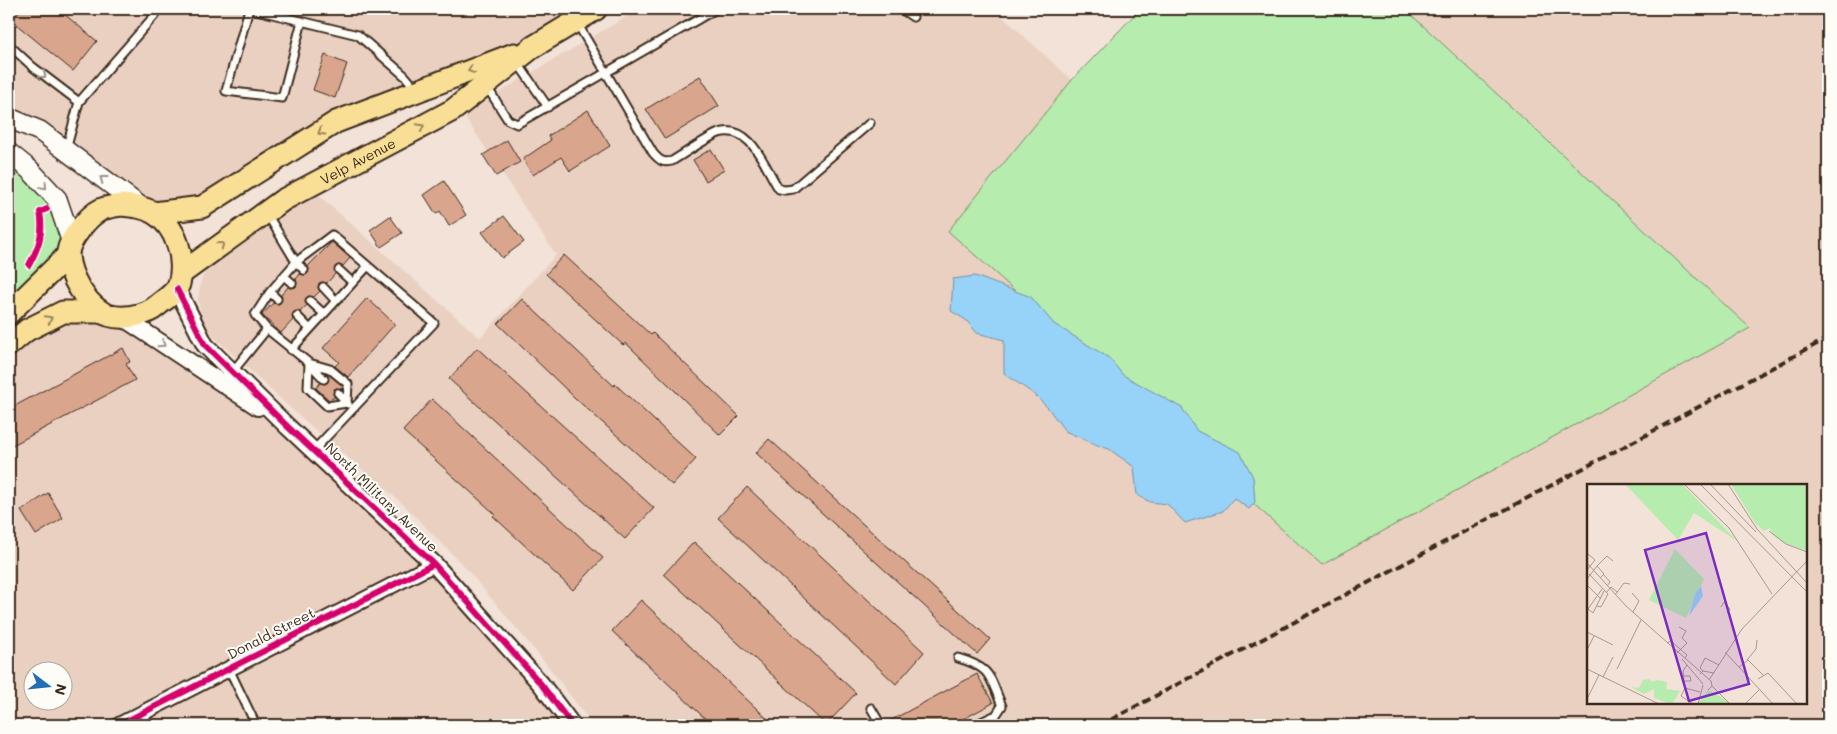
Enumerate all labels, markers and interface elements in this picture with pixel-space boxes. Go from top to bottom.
one-way arrow [467,64,476,75]
one-way arrow [37,69,47,78]
one-way arrow [416,123,425,133]
one-way arrow [317,126,326,135]
street label: Velp Avenue [317,133,399,188]
one-way arrow [100,176,109,184]
one-way arrow [38,180,47,189]
one-way arrow [215,242,225,251]
one-way arrow [44,315,53,325]
one-way arrow [157,338,166,347]
street label: North Military Avenue [322,438,442,556]
inset map [1587,484,1807,704]
street label: Donald Street [224,603,318,663]
north arrow [22,662,72,712]
text: N [50,682,72,697]

